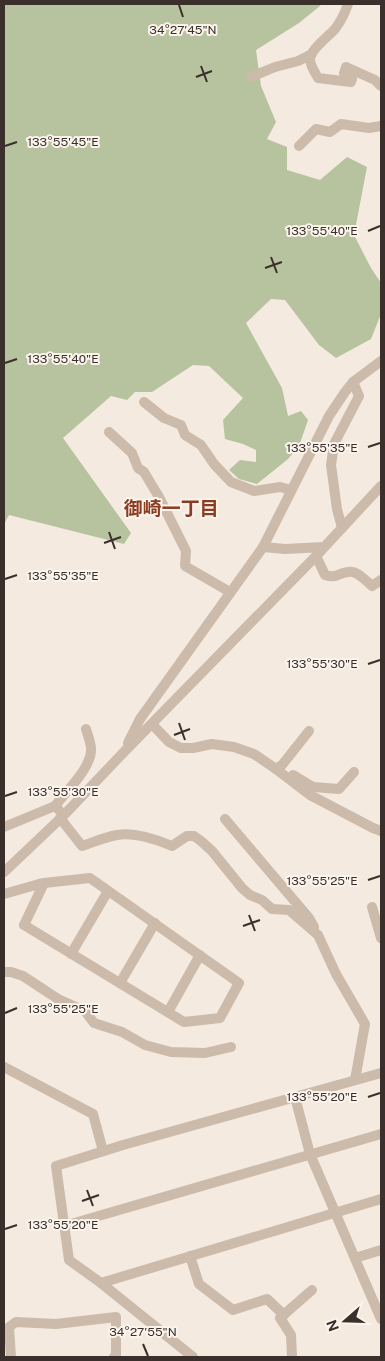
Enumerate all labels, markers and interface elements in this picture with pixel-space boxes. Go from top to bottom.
text: 34°27'45"N [149,23,217,37]
text: 133°55'45"E [27,135,99,149]
text: 133°55'40"E [286,224,358,238]
text: 133°55'40"E [27,352,99,366]
text: 133°55'35"E [286,441,358,455]
district label: 御崎一丁目 [123,497,219,519]
text: 133°55'35"E [27,569,99,583]
text: 133°55'30"E [286,657,358,671]
text: 133°55'30"E [27,785,99,799]
text: 133°55'25"E [286,874,358,888]
text: 133°55'25"E [27,1002,99,1016]
text: 133°55'20"E [287,1090,357,1104]
text: 133°55'20"E [28,1218,98,1232]
north arrow [320,1296,370,1346]
text: N [323,1318,342,1333]
text: 34°27'55"N [109,1325,177,1339]

